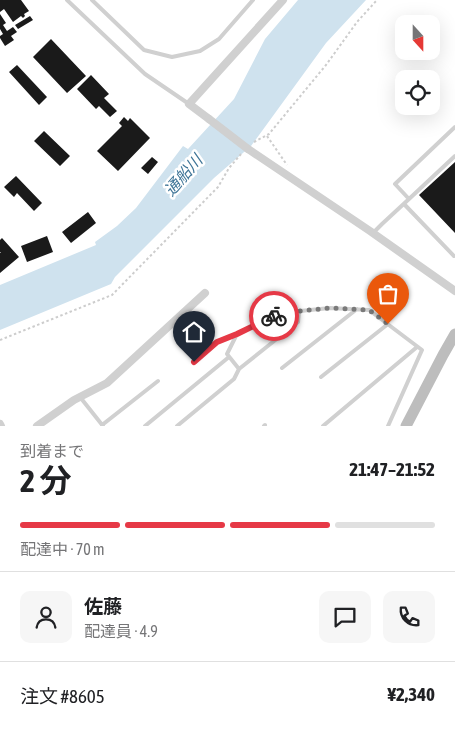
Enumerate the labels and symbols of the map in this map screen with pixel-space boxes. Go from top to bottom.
north arrow [395,15,440,60]
water label: 通船川 [160,149,207,199]
pin [367,273,409,324]
courier [249,291,299,341]
pin [173,311,215,362]

